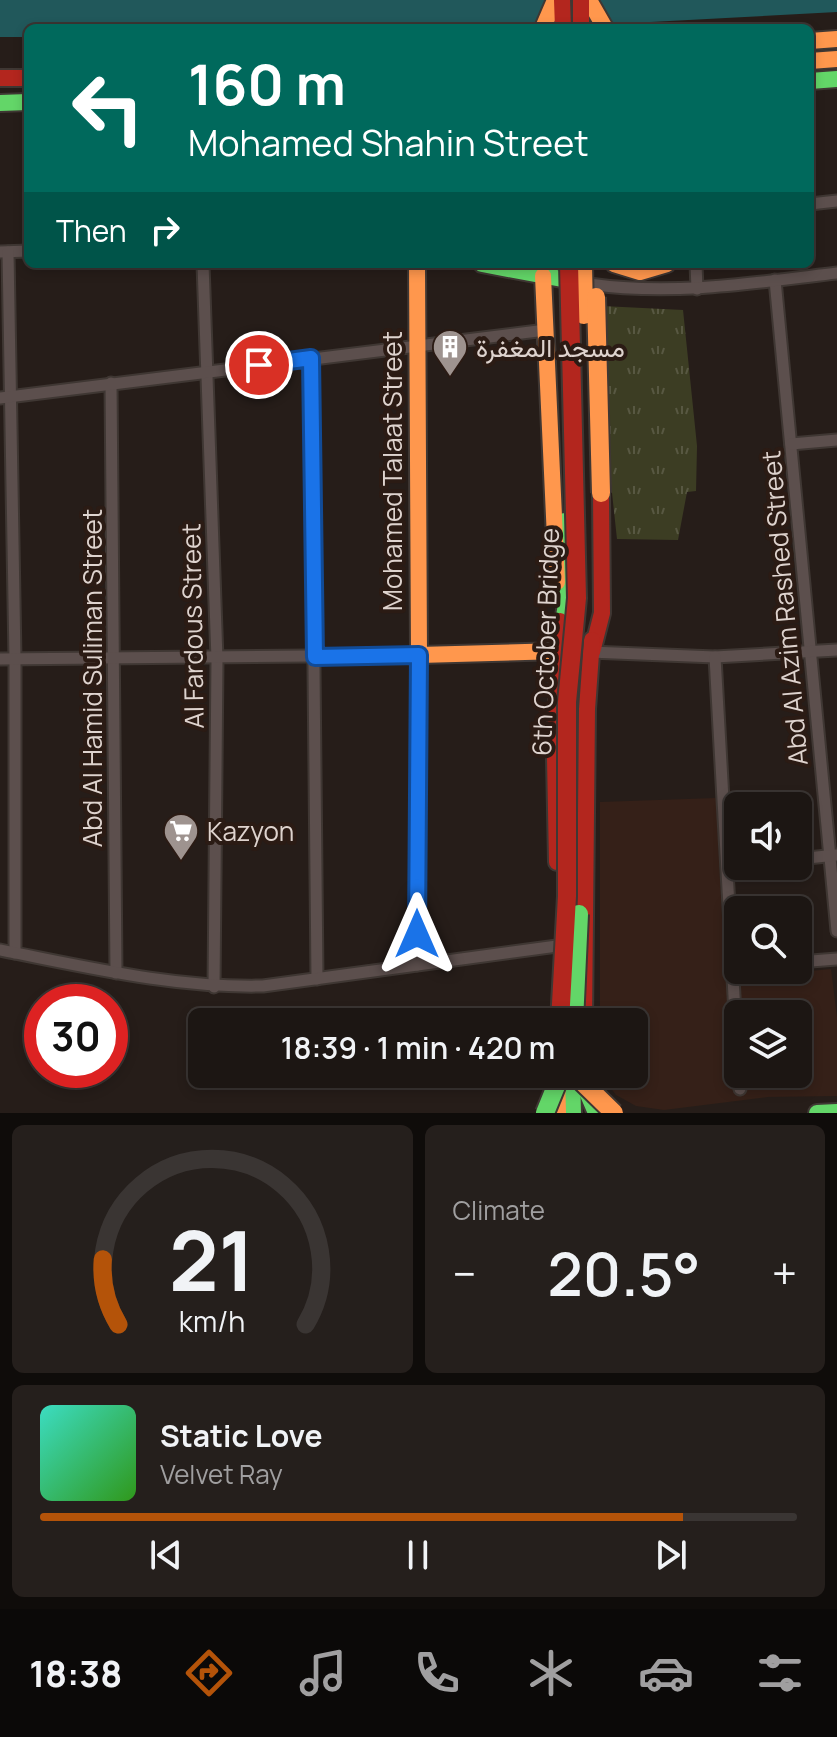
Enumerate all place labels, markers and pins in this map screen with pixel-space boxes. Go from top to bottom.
building icon: مسجد المغفرة [431,328,469,378]
place label: مسجد المغفرة [476,329,625,365]
pin [225,331,293,399]
supermarket icon: Kazyon [162,812,200,862]
place label: Kazyon [207,813,294,849]

